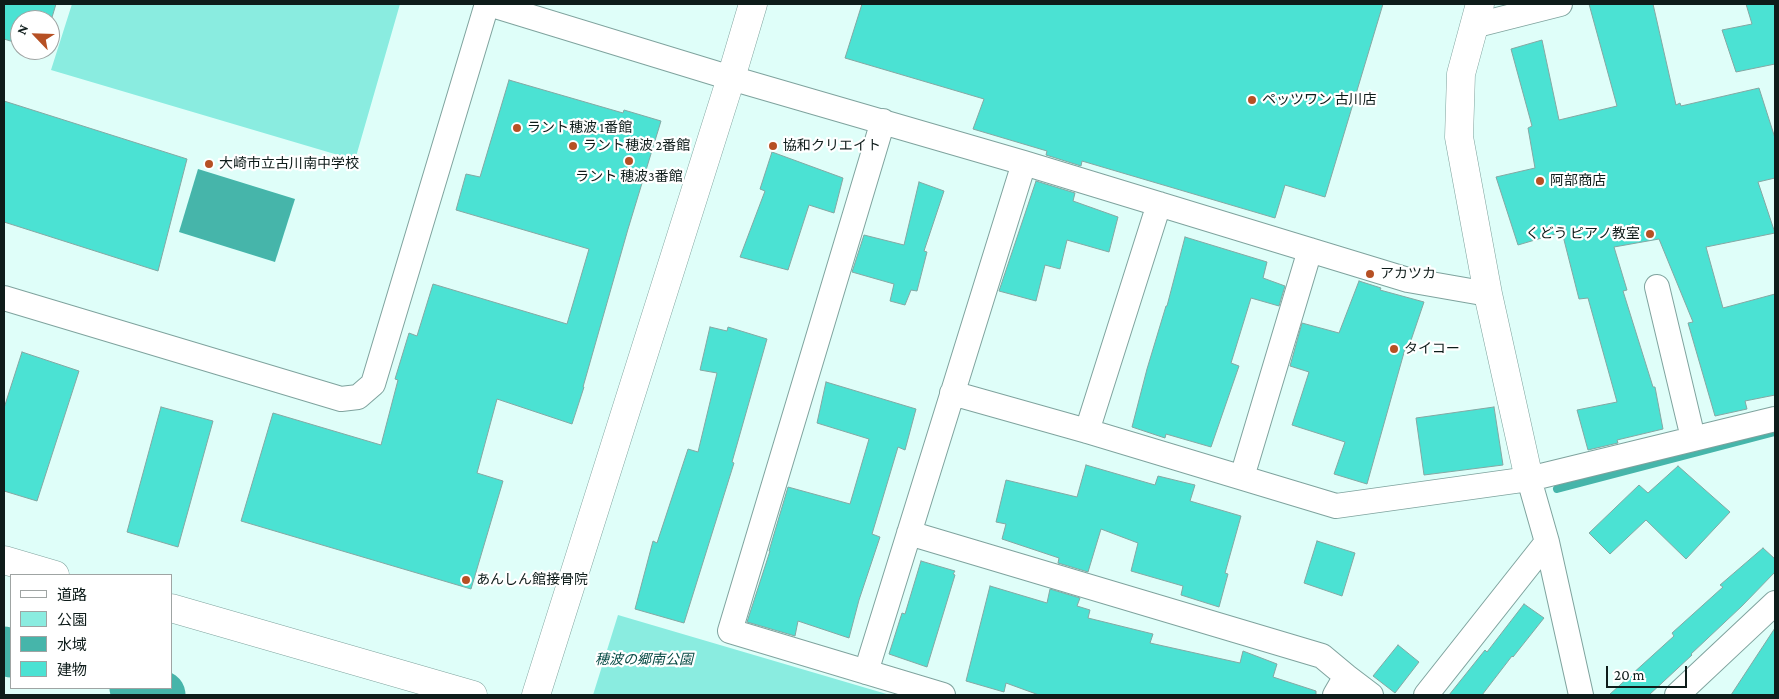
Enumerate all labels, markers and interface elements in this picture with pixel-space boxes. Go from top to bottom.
north arrow [10,10,60,60]
text: N [13,22,31,37]
place label: ペッツワン 古川店 [1262,92,1377,108]
marker: ペッツワン 古川店 [1246,94,1258,106]
place label: ラント穂波 1番館 [527,120,632,136]
marker: ラント穂波 1番館 [511,122,523,134]
place label: ラント穂波 2番館 [583,138,690,154]
place label: 協和クリエイト [783,138,881,154]
marker: ラント穂波 2番館 [567,140,579,152]
marker: 協和クリエイト [767,140,779,152]
marker: ラント 穂波3番館 [623,155,635,167]
place label: 大崎市立古川南中学校 [219,156,359,172]
marker: 大崎市立古川南中学校 [203,158,215,170]
place label: ラント 穂波3番館 [575,169,683,185]
place label: 阿部商店 [1550,173,1606,189]
marker: 阿部商店 [1534,175,1546,187]
place label: くどう ピアノ教室 [1525,226,1640,242]
marker: くどう ピアノ教室 [1644,228,1656,240]
place label: アカツカ [1380,266,1436,282]
marker: アカツカ [1364,268,1376,280]
place label: タイコー [1404,341,1460,357]
marker: タイコー [1388,343,1400,355]
place label: あんしん館接骨院 [476,572,588,588]
legend [10,574,172,689]
marker: あんしん館接骨院 [460,574,472,586]
text: 道路 [57,587,87,603]
text: 公園 [57,612,87,628]
text: 水域 [57,637,87,653]
park label: 穂波の郷南公園 [595,652,693,668]
scale bar [1609,656,1690,688]
text: 建物 [57,662,87,678]
text: 20 m [1614,667,1645,683]

